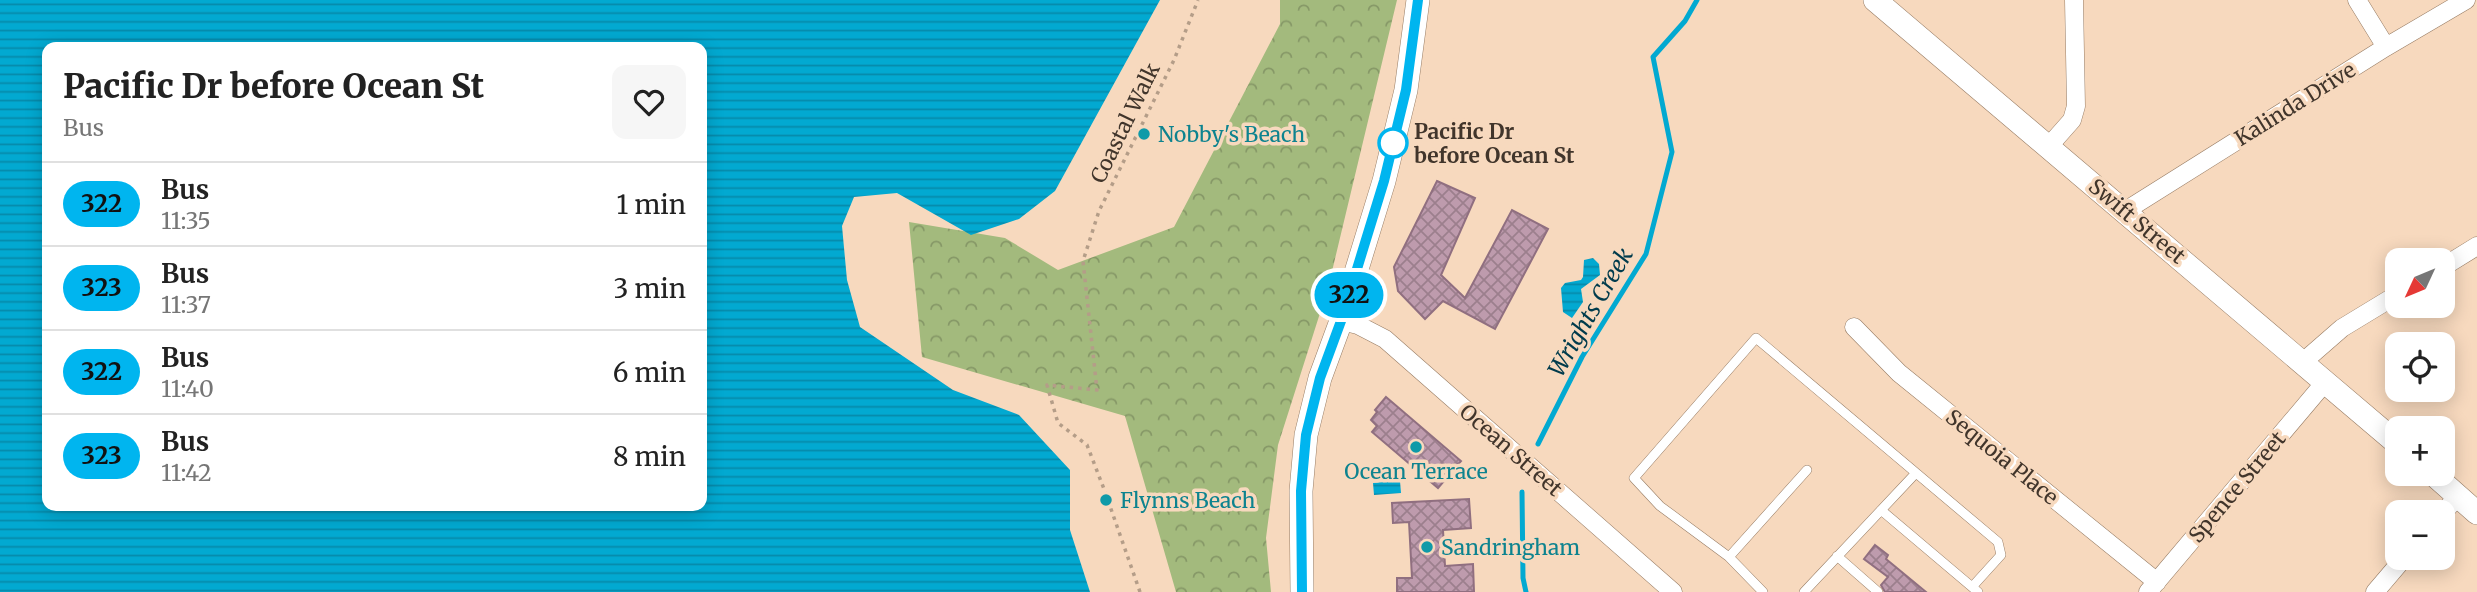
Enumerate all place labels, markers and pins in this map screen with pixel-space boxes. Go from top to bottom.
place label: Pacific Dr before Ocean St [1414,118,1575,169]
place label: Nobby's Beach [1158,121,1305,148]
marker: Nobby's Beach [1136,126,1152,142]
marker: Pacific Dr before Ocean St [1378,128,1408,158]
marker: Ocean Terrace [1408,439,1424,455]
place label: Ocean Terrace [1344,458,1488,485]
place label: Flynns Beach [1120,487,1256,514]
marker: Flynns Beach [1098,492,1114,508]
place label: Sandringham [1441,534,1580,561]
marker: Sandringham [1419,539,1435,555]

